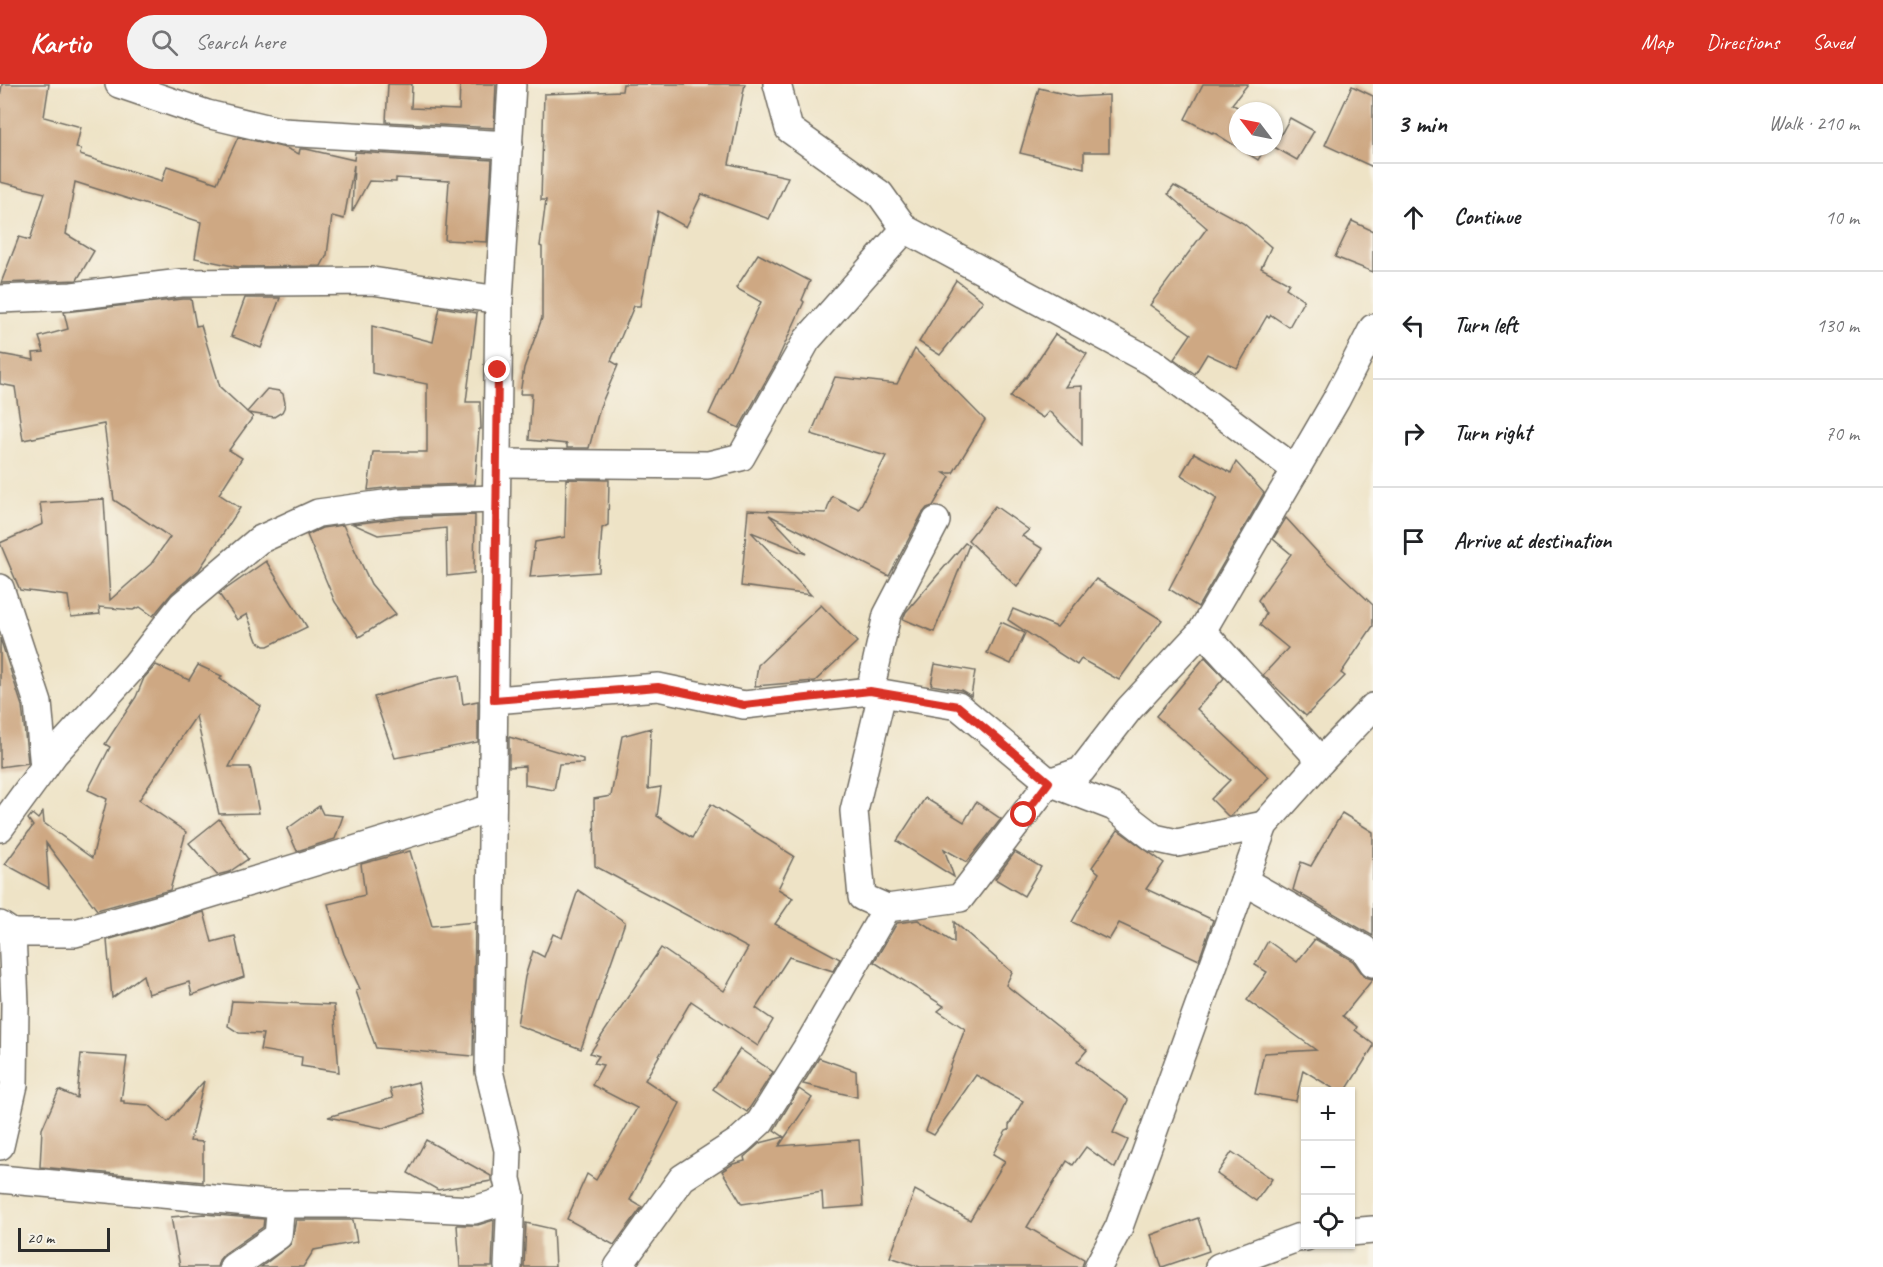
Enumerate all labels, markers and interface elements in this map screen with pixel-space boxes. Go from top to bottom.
search box [127,15,547,69]
text: Kartio [30,25,91,60]
icon: search [148,26,181,59]
text: Search here [196,28,285,56]
text: Map [1641,29,1673,55]
text: Directions [1706,29,1779,55]
text: Saved [1812,29,1853,55]
north arrow [1229,102,1283,156]
text: 3 min [1397,107,1447,140]
text: Walk · 210 m [1769,111,1859,136]
icon: ahead [1397,201,1430,234]
text: Continue [1454,203,1520,231]
text: 10 m [1825,205,1859,230]
icon: left [1397,309,1430,342]
text: Turn left [1454,311,1518,339]
text: 130 m [1816,313,1859,338]
route end [484,356,510,382]
icon: right [1397,417,1430,450]
text: Turn right [1454,419,1531,447]
text: 70 m [1825,421,1859,446]
icon: arrive [1397,525,1430,558]
text: Arrive at destination [1454,527,1611,555]
route start [1010,801,1036,827]
map controls [1301,1087,1355,1249]
button: + [1301,1087,1355,1141]
button: − [1301,1141,1355,1195]
button: locate [1301,1195,1355,1249]
scale bar [18,1225,110,1252]
text: 20 m [27,1228,54,1248]

